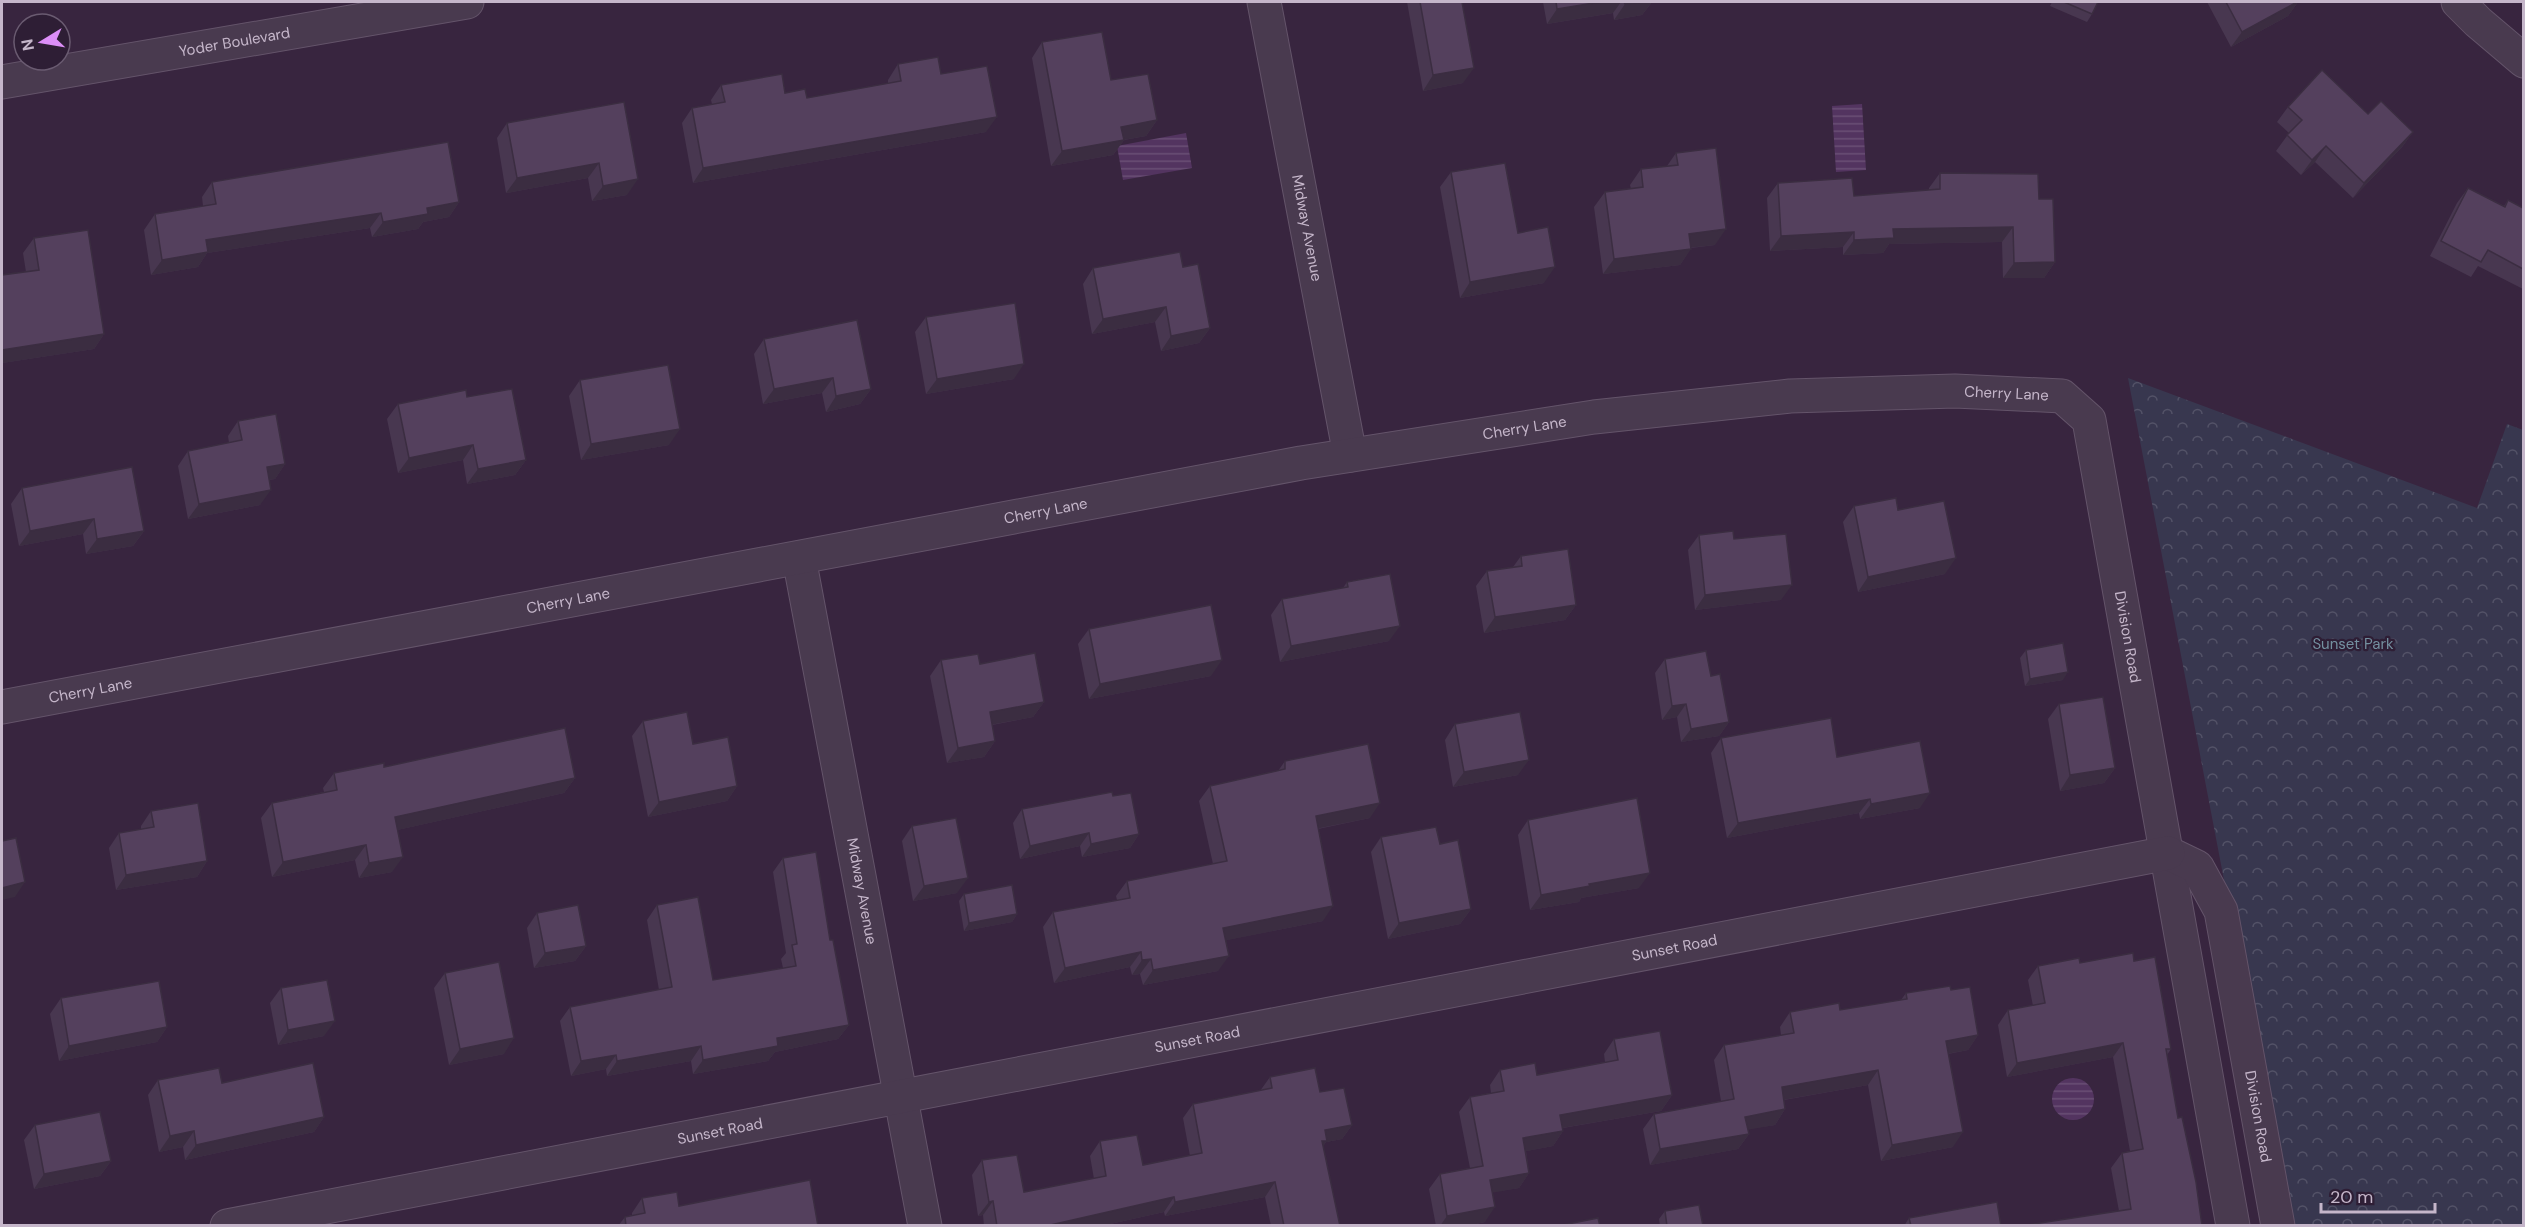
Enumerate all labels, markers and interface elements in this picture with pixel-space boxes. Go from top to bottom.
north arrow [12,12,72,72]
street label: Yoder Boulevard [178,23,292,61]
text: N [16,37,39,52]
street label: Midway Avenue [1287,173,1327,283]
street label: Cherry Lane [1964,381,2049,405]
street label: Cherry Lane [1481,411,1568,444]
street label: Cherry Lane [1002,493,1089,529]
street label: Cherry Lane [525,583,612,618]
street label: Division Road [2110,589,2146,684]
park label: Sunset Park [2312,634,2394,654]
street label: Cherry Lane [47,673,134,708]
street label: Midway Avenue [842,836,882,946]
street label: Sunset Road [1630,930,1719,966]
street label: Sunset Road [1153,1022,1242,1058]
street label: Division Road [2240,1069,2276,1164]
street label: Sunset Road [676,1113,764,1149]
scale bar [2321,1176,2435,1214]
text: 20 m [2330,1185,2373,1209]

